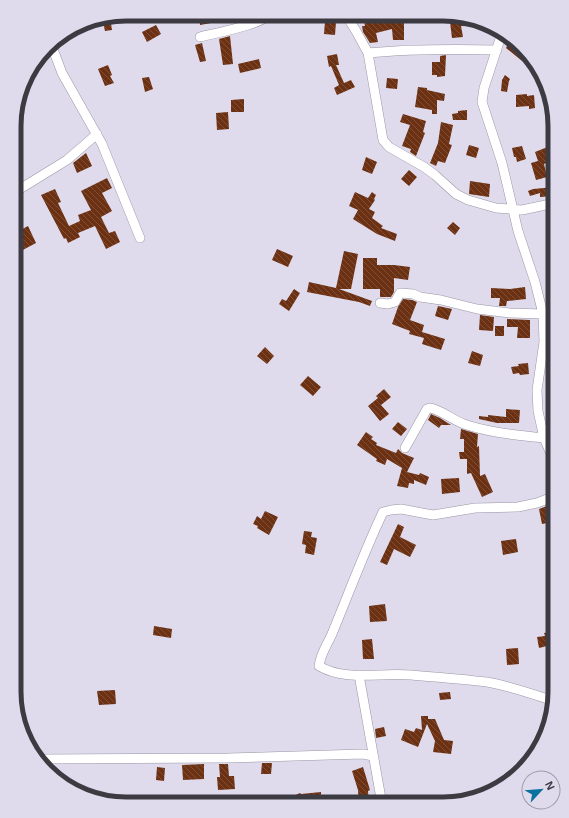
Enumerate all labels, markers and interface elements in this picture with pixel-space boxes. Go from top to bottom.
north arrow [521,770,561,810]
text: N [543,779,557,792]

